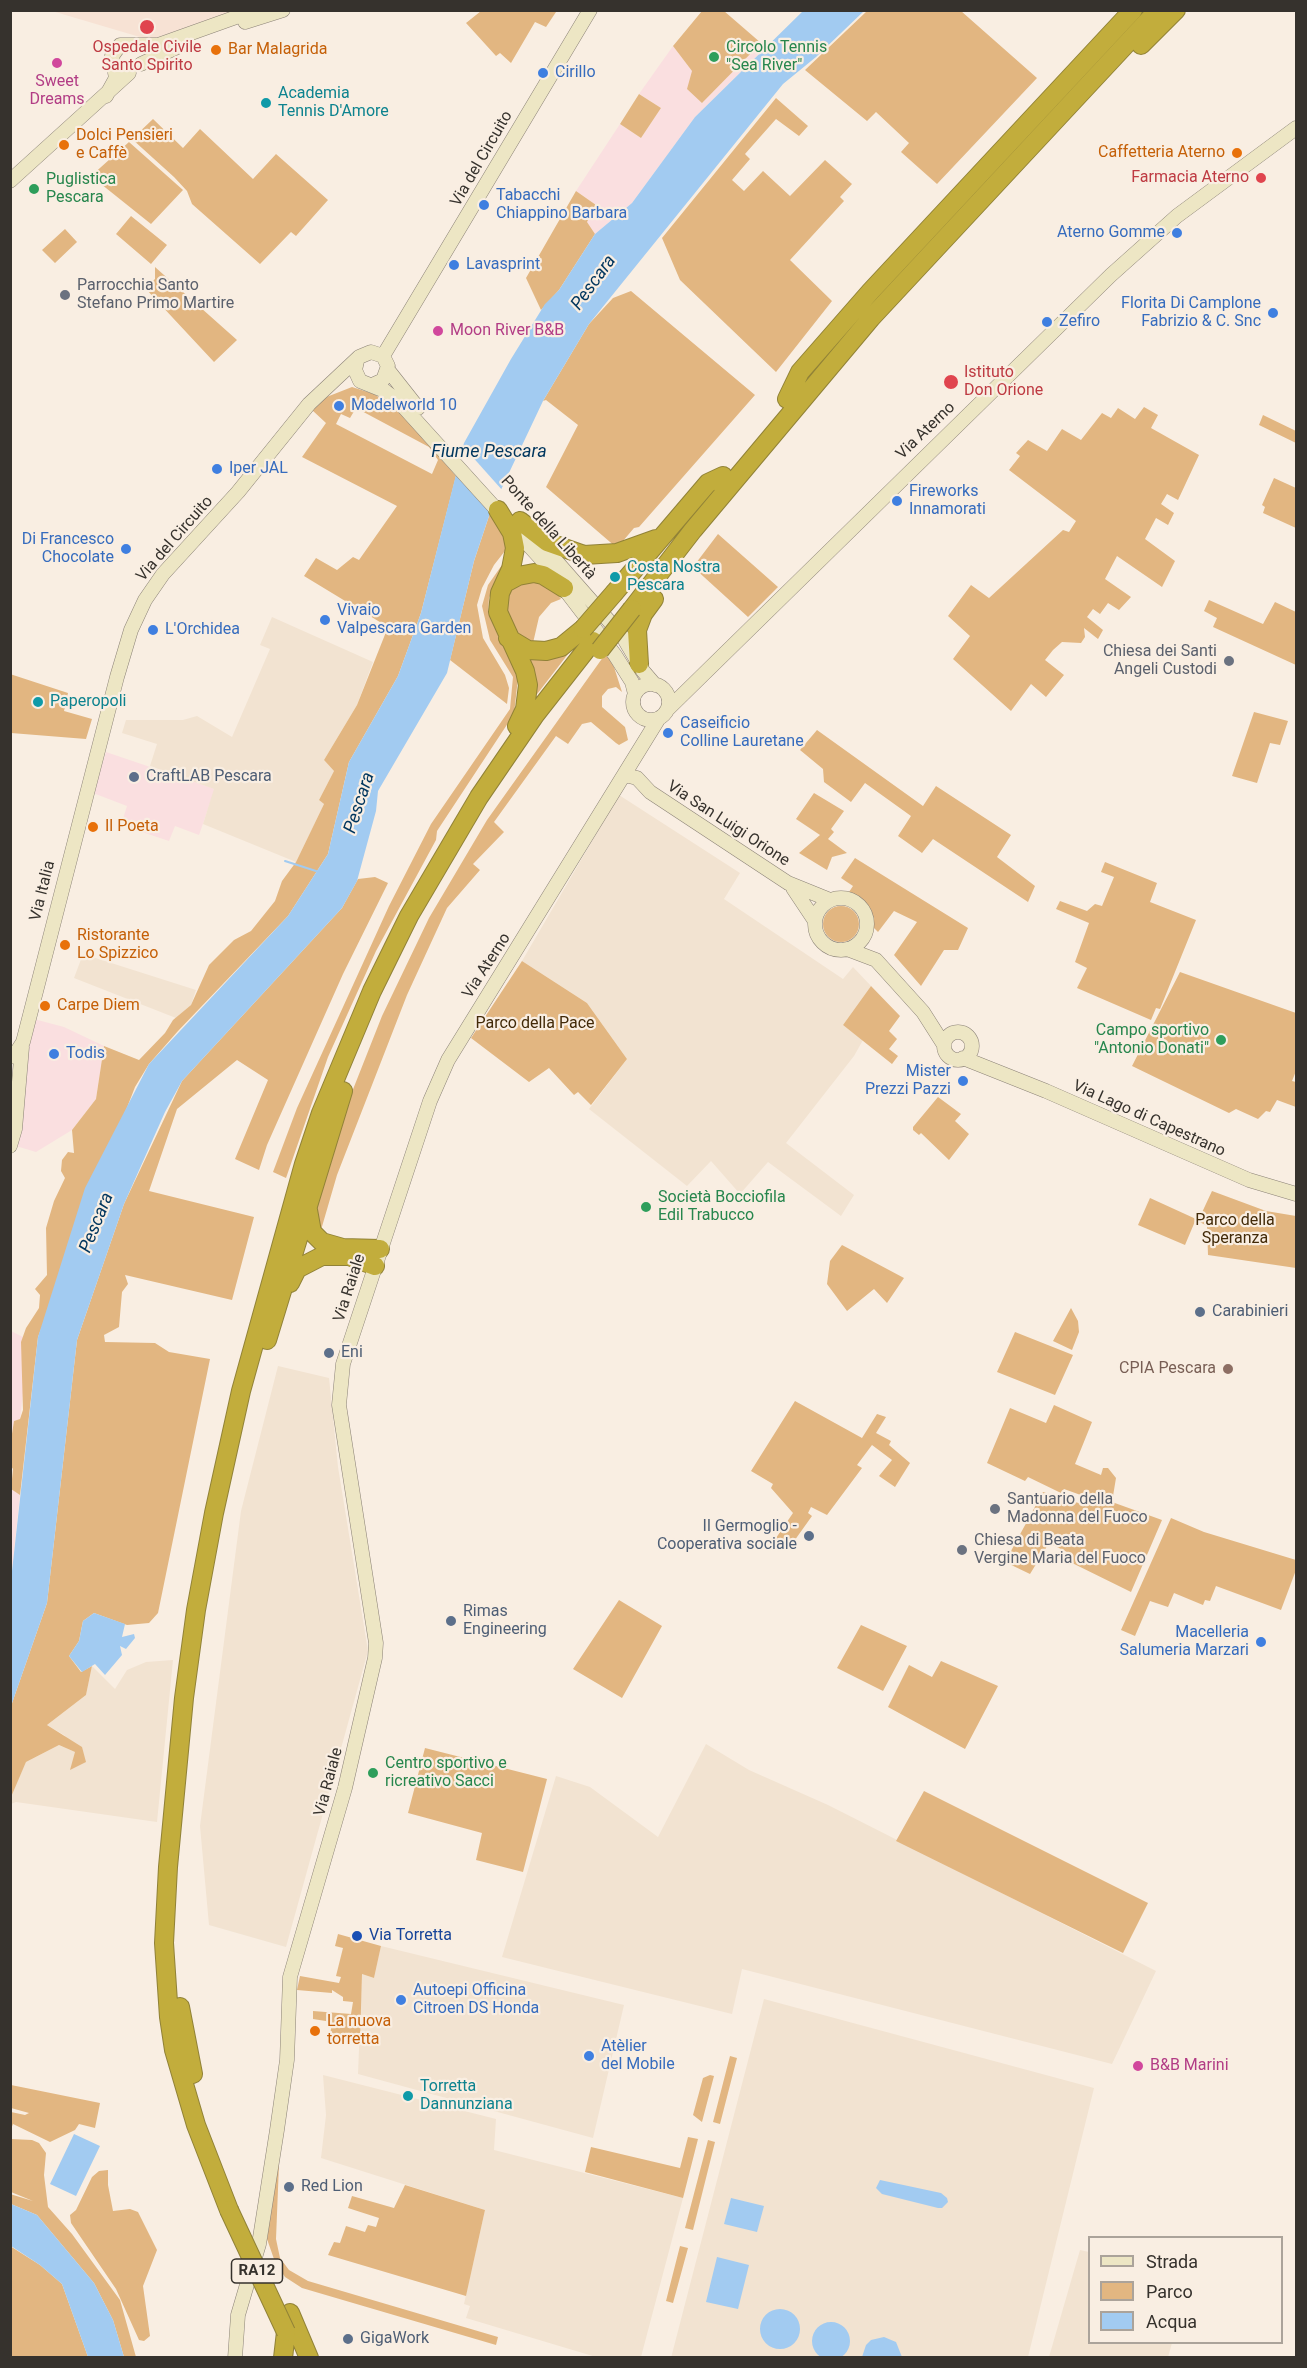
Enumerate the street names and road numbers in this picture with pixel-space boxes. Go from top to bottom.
street label: Via del Circuito [447,108,517,210]
street label: Via Aterno [893,398,959,464]
street label: Ponte della Libertà [496,472,600,584]
street label: Via del Circuito [133,492,217,586]
street label: Via San Luigi Orione [663,777,793,871]
street label: Via Italia [26,859,60,923]
street label: Via Aterno [459,930,515,1002]
street label: Via Lago di Capestrano [1070,1077,1228,1161]
street label: Via Raiale [330,1252,370,1324]
street label: Via Raiale [311,1746,347,1818]
road number: RA12 [232,2259,282,2283]

